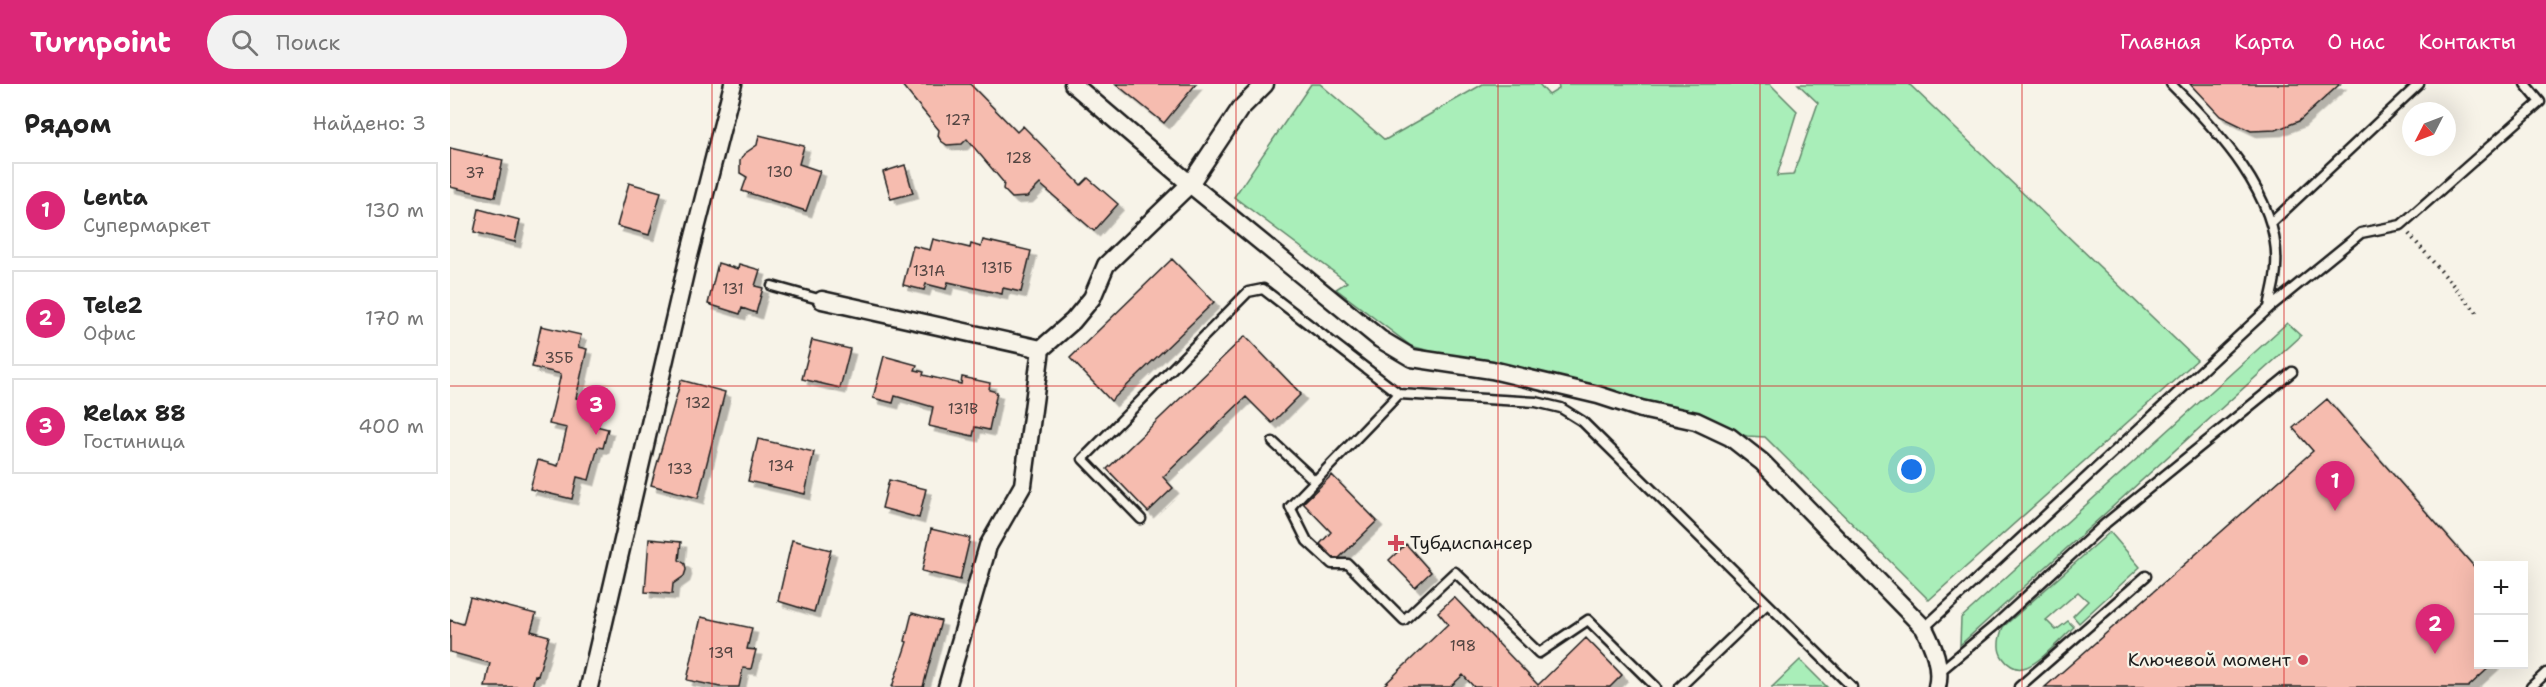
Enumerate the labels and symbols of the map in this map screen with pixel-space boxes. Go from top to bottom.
north arrow [2402,102,2456,156]
house number: 127 [945,110,971,130]
house number: 128 [1006,148,1032,168]
house number: 130 [767,162,793,182]
house number: 37 [465,163,485,183]
house number: 131Б [981,258,1013,278]
house number: 131А [913,261,945,281]
house number: 131 [722,279,744,299]
house number: 35Б [544,348,574,368]
pin: 3 [576,386,616,435]
house number: 132 [685,393,711,413]
house number: 131В [948,399,978,419]
your location [1897,455,1926,484]
house number: 134 [768,456,794,476]
house number: 133 [667,459,693,479]
pin: 1 [2316,462,2354,511]
place label: Тубдиспансер [1410,531,1533,555]
marker: Тубдиспансер [1387,534,1405,552]
pin: 2 [2416,604,2454,654]
house number: 198 [1450,636,1476,656]
house number: 139 [708,643,734,663]
place label: Ключевой момент [2128,648,2292,672]
marker: Ключевой момент [2296,653,2310,667]

